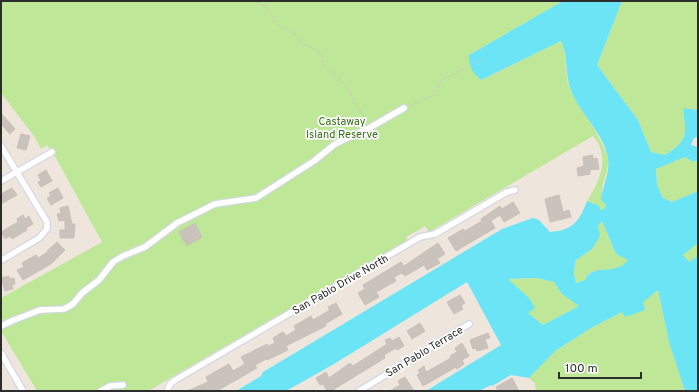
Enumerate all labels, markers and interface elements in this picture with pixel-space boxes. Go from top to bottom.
park label: Castaway Island Reserve [306,115,378,142]
street label: San Pablo Drive North [290,252,391,318]
street label: San Pablo Terrace [383,323,466,381]
scale bar [559,354,641,380]
text: 100 m [565,361,598,377]

